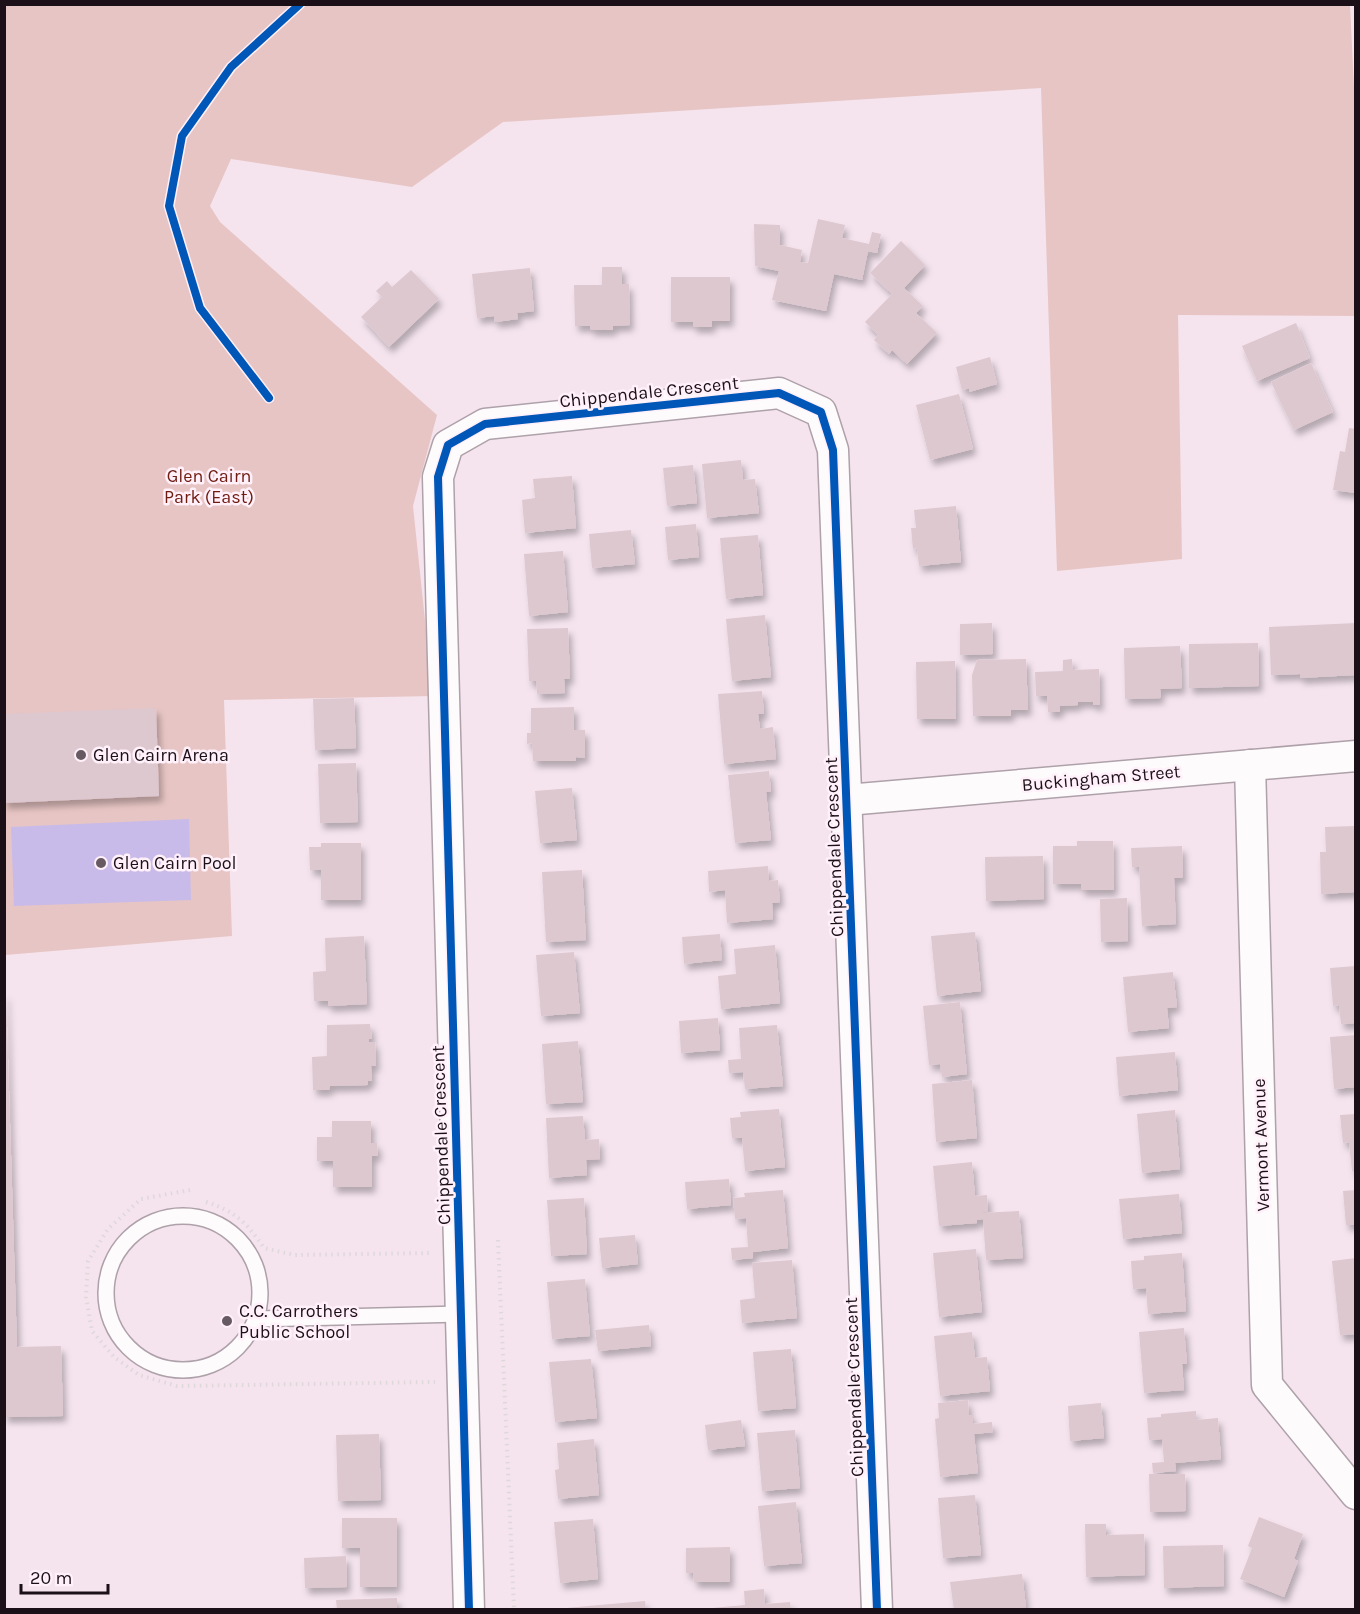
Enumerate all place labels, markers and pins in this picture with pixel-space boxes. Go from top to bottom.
place label: Glen Cairn Arena [93,744,229,766]
marker: Glen Cairn Arena [74,748,88,762]
place label: Glen Cairn Pool [113,852,237,874]
marker: Glen Cairn Pool [94,856,108,870]
place label: C.C. Carrothers Public School [239,1300,358,1343]
marker: C.C. Carrothers Public School [220,1314,234,1328]

